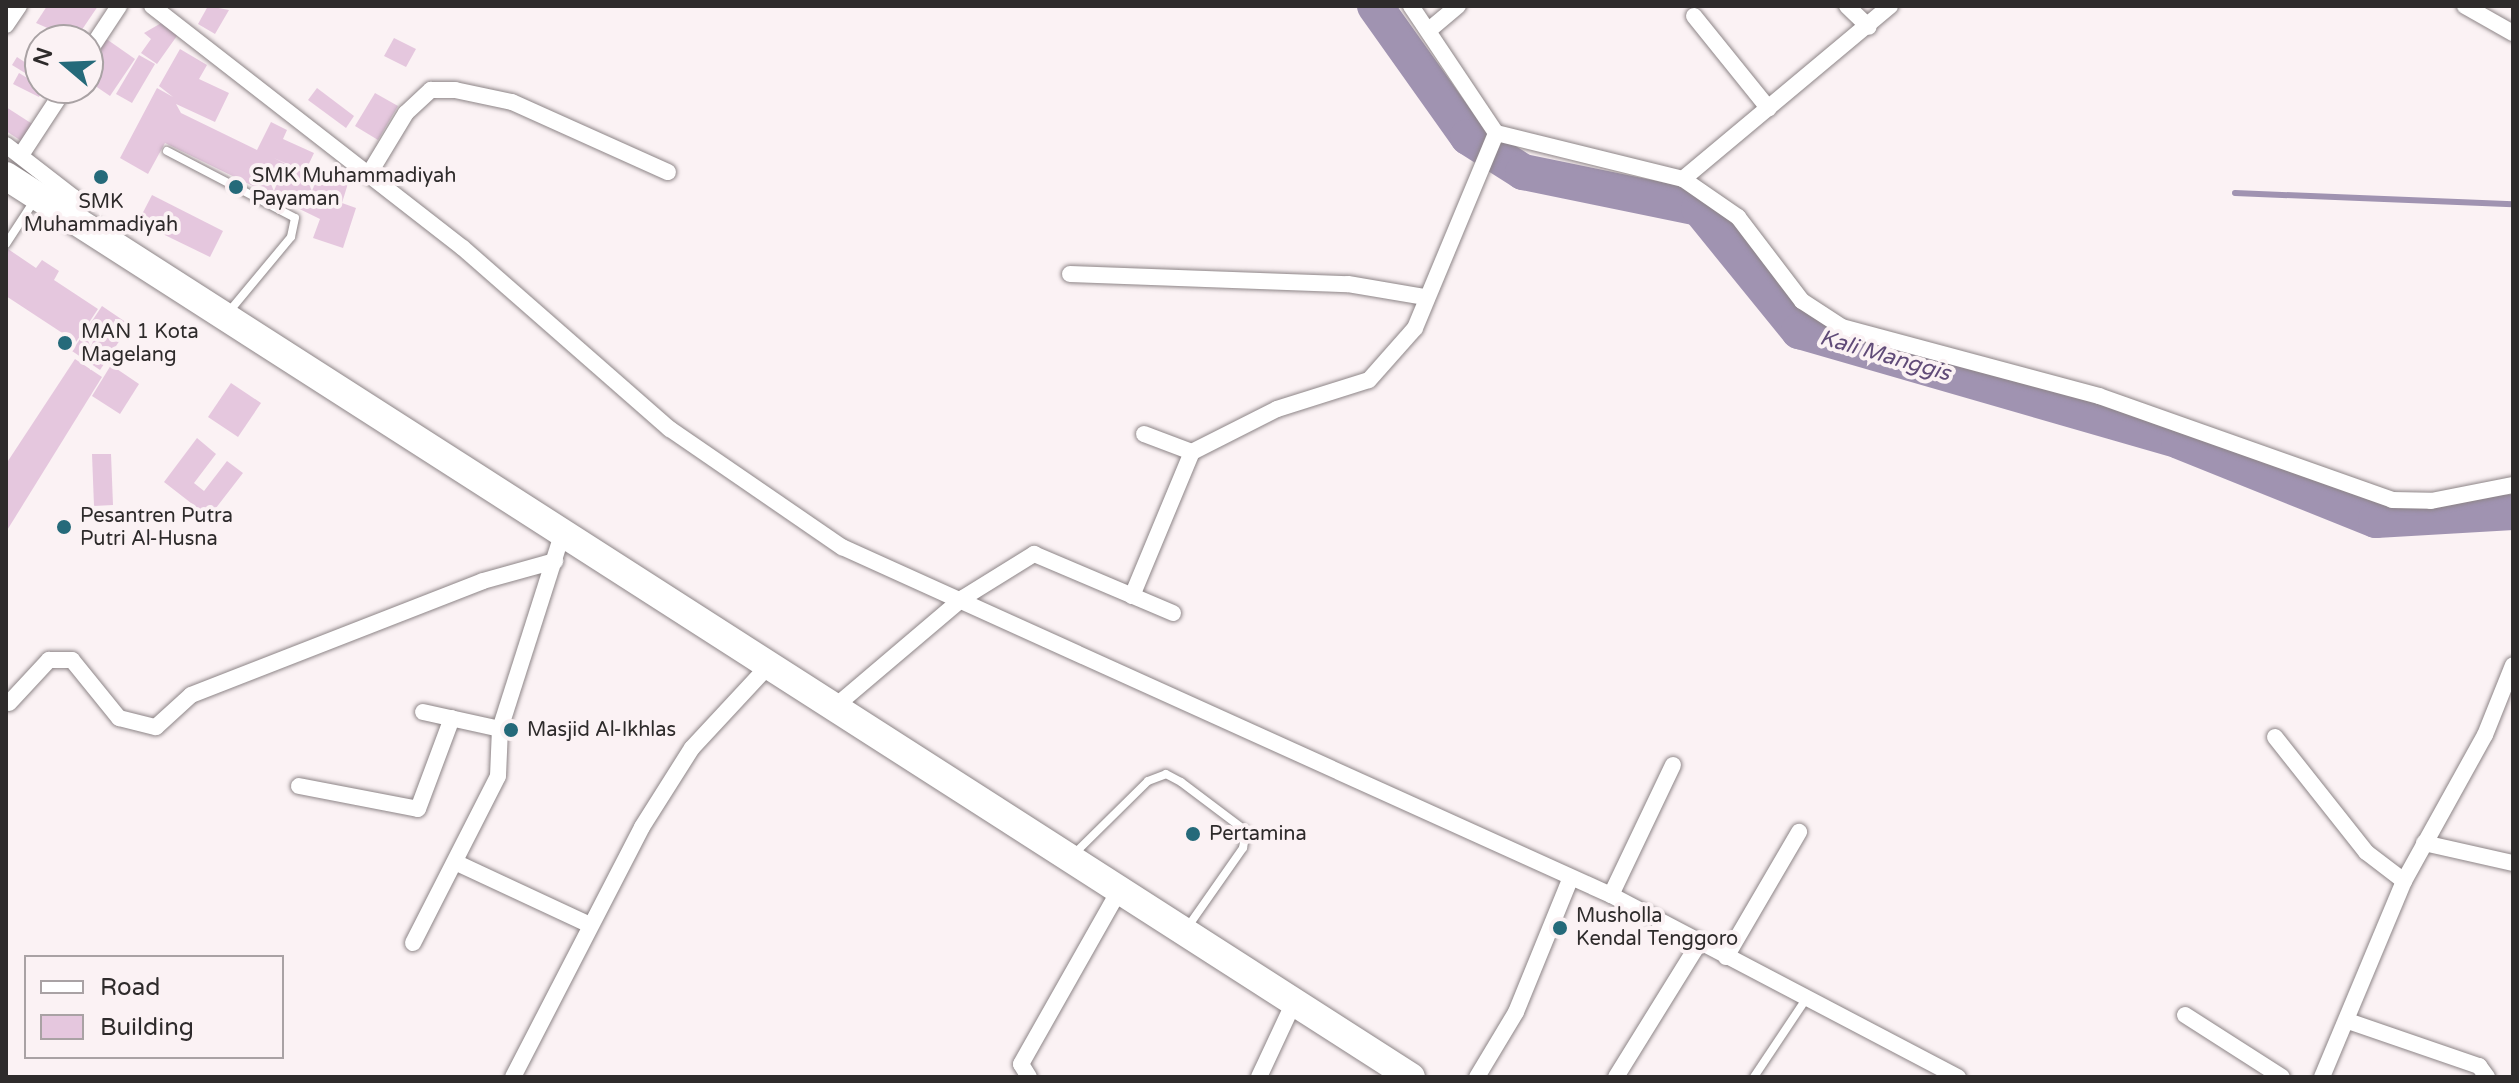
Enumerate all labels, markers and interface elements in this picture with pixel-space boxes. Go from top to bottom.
north arrow [24,24,104,104]
text: N [28,44,58,69]
place label: SMK Muhammadiyah Payaman [252,164,456,211]
marker: SMK Muhammadiyah [92,168,110,186]
marker: SMK Muhammadiyah Payaman [227,178,245,196]
place label: SMK Muhammadiyah [24,190,178,237]
place label: MAN 1 Kota Magelang [81,320,199,367]
water label: Kali Manggis [1817,325,1953,387]
marker: MAN 1 Kota Magelang [56,334,74,352]
place label: Pesantren Putra Putri Al-Husna [80,504,233,551]
marker: Pesantren Putra Putri Al-Husna [55,518,73,536]
place label: Masjid Al-Ikhlas [527,718,676,742]
marker: Masjid Al-Ikhlas [502,721,520,739]
place label: Pertamina [1209,822,1307,846]
marker: Pertamina [1184,825,1202,843]
place label: Musholla Kendal Tenggoro [1576,904,1738,951]
marker: Musholla Kendal Tenggoro [1551,919,1569,937]
legend [24,955,284,1059]
text: Road [100,973,160,1002]
text: Building [100,1013,194,1042]

